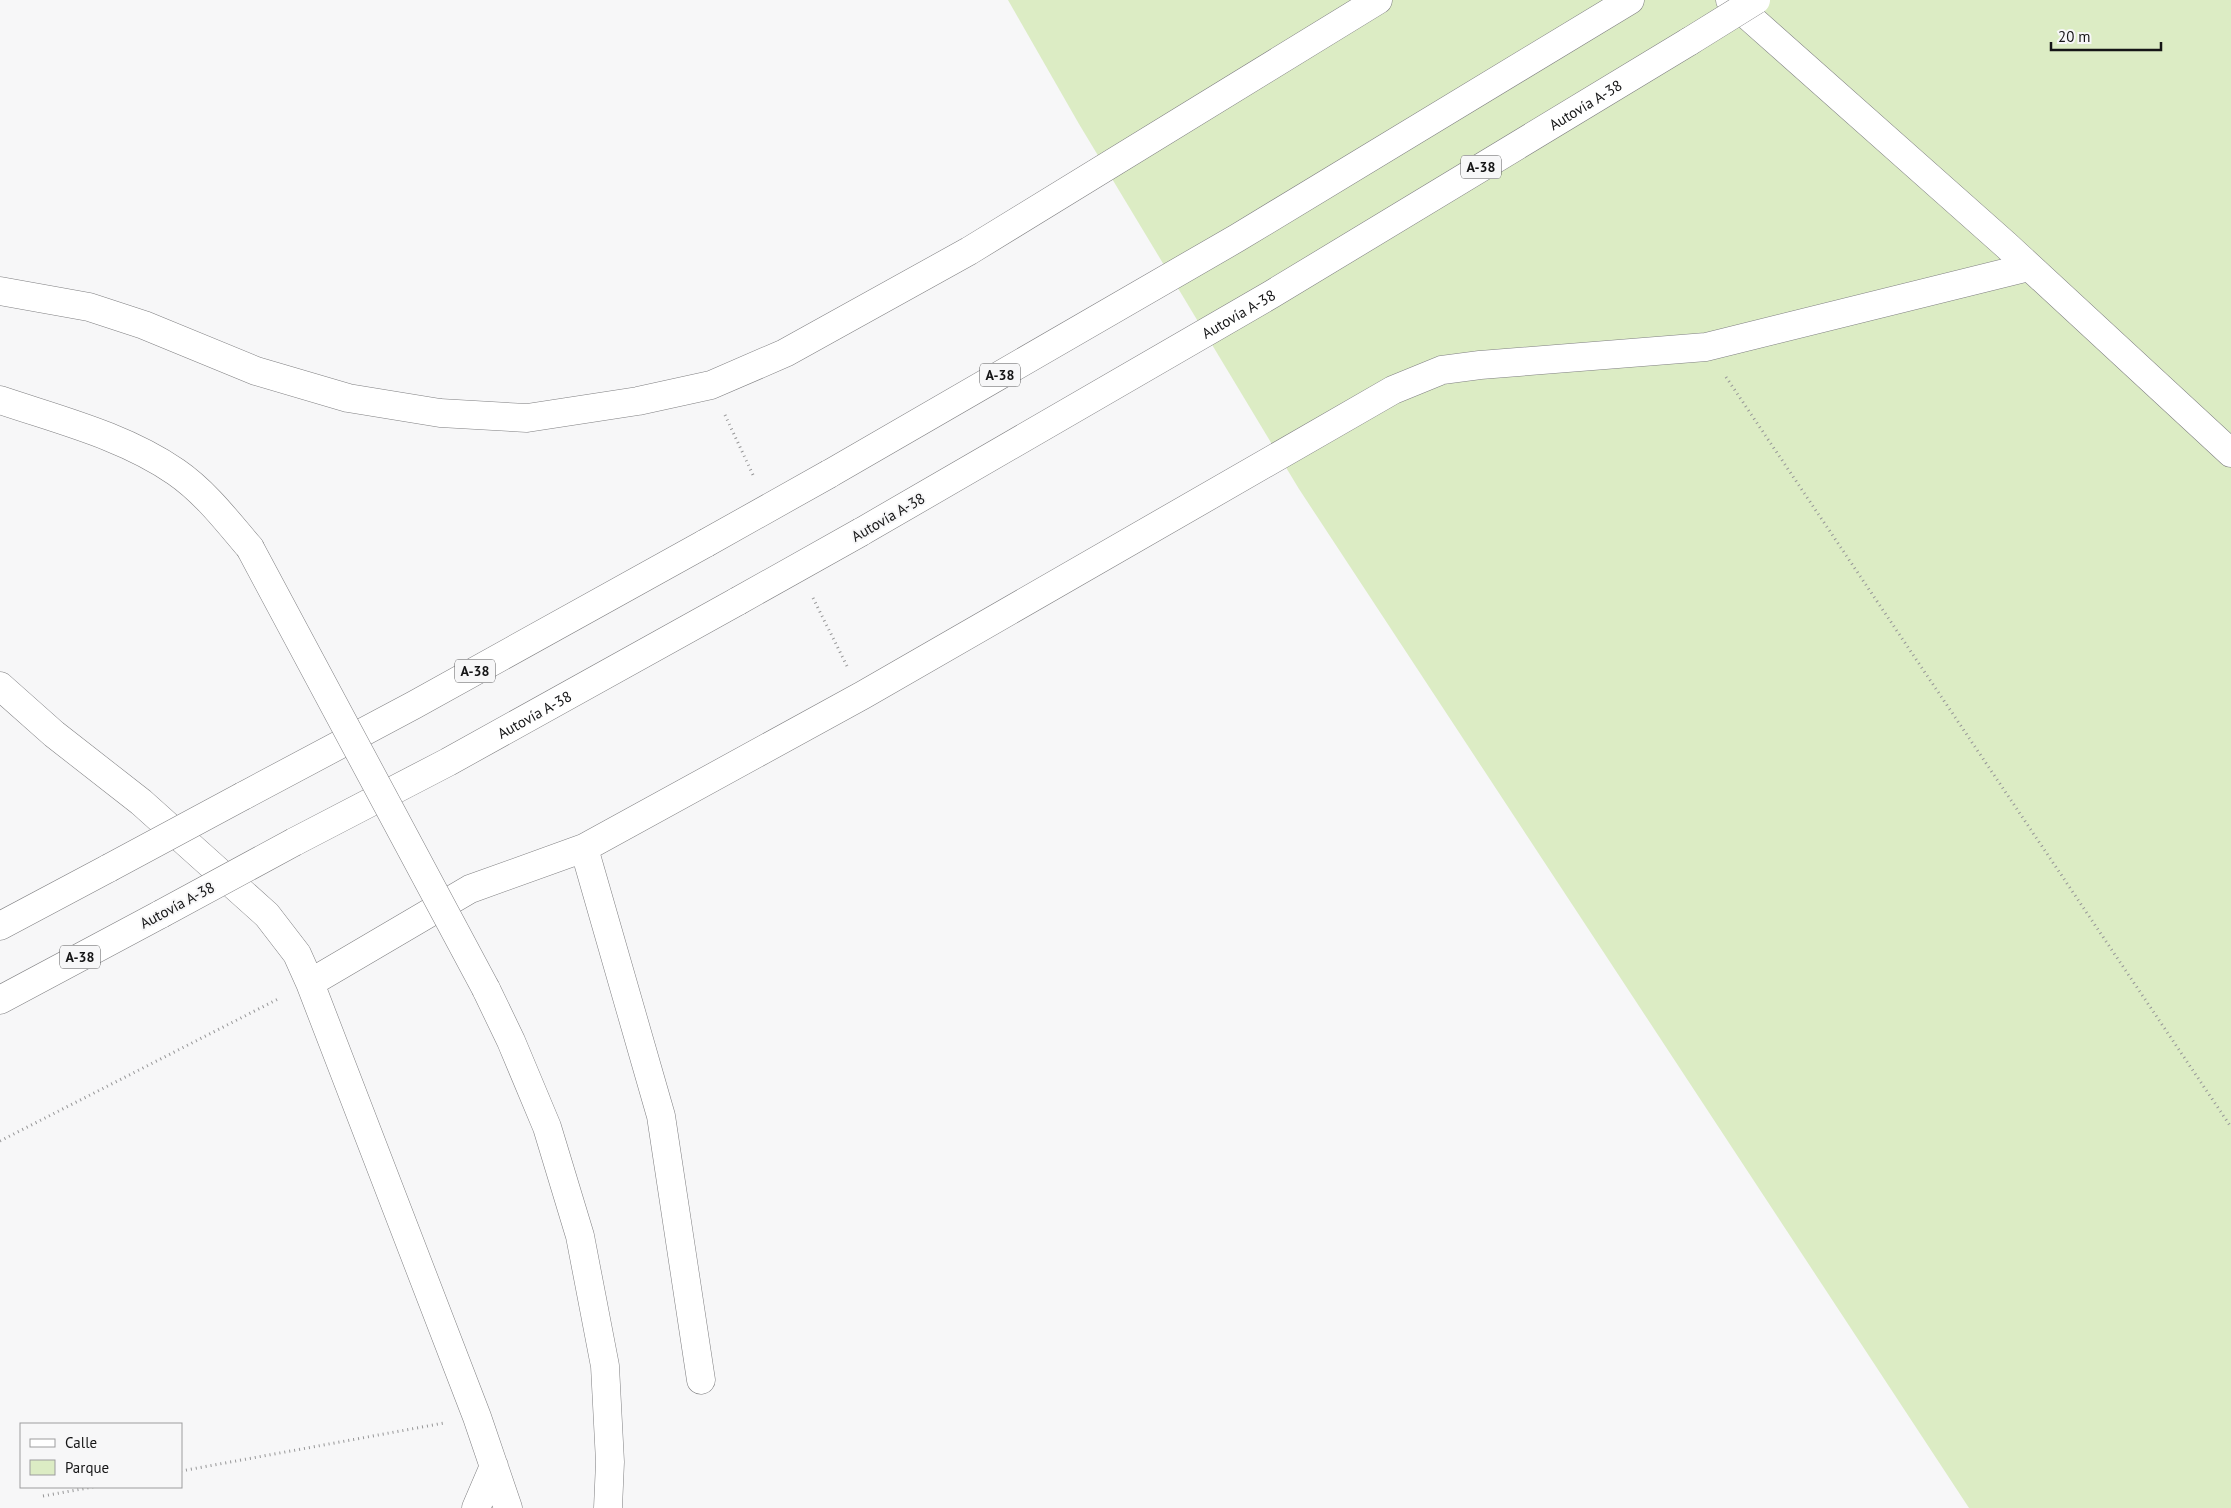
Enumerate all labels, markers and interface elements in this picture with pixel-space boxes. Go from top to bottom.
scale bar [2051,20,2161,52]
text: 20 m [2058,27,2091,46]
street label: Autovía A-38 [1545,75,1625,134]
road number: A-38 [1461,156,1501,178]
street label: Autovía A-38 [1198,285,1278,342]
road number: A-38 [980,364,1020,386]
street label: Autovía A-38 [848,488,928,546]
road number: A-38 [455,659,495,682]
street label: Autovía A-38 [494,686,574,742]
street label: Autovía A-38 [136,877,218,933]
road number: A-38 [60,946,100,969]
legend [20,1423,182,1488]
text: Calle [65,1433,97,1452]
text: Parque [65,1458,109,1477]

